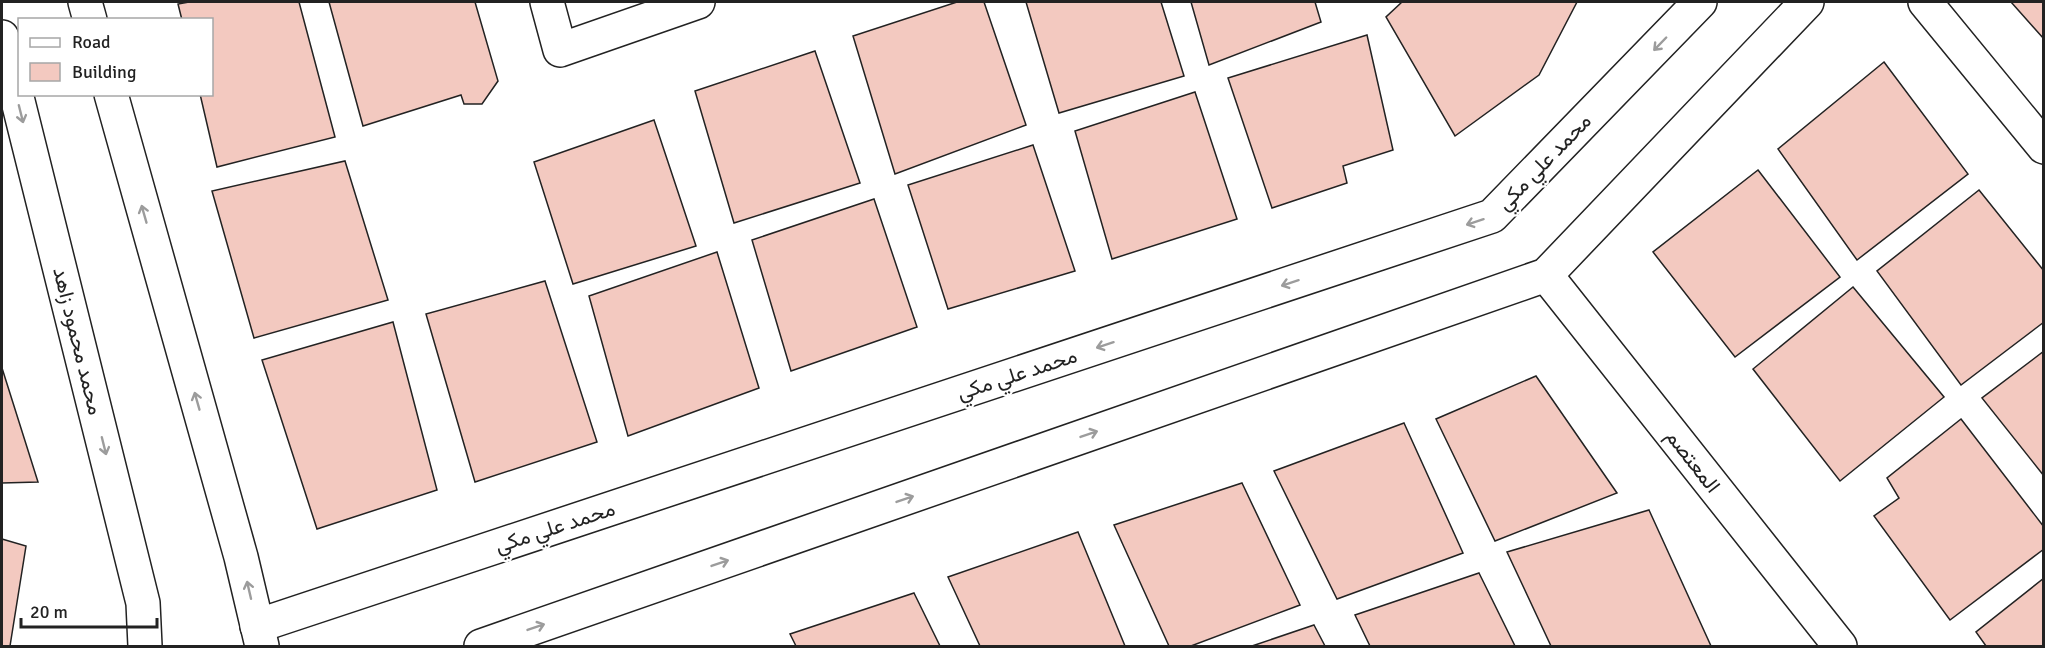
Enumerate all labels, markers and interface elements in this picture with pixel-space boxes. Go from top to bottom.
legend [18,18,213,96]
text: Road [72,31,111,53]
one-way arrow [1652,36,1667,51]
text: Building [72,61,136,83]
one-way arrow [15,104,27,123]
street label: محمد علي مكي [1491,108,1600,219]
one-way arrow [138,205,150,224]
one-way arrow [1467,217,1485,228]
street label: محمد محمود زاهد [47,264,109,418]
one-way arrow [1281,278,1300,289]
one-way arrow [1096,340,1115,351]
street label: محمد علي مكي [954,342,1082,409]
one-way arrow [191,392,203,411]
street label: المعتصم [1659,424,1726,499]
one-way arrow [1079,428,1098,439]
one-way arrow [98,436,110,455]
one-way arrow [895,492,913,503]
street label: محمد علي مكي [492,495,620,562]
one-way arrow [710,556,729,567]
one-way arrow [242,580,254,599]
scale bar [21,591,158,629]
text: 20 m [30,601,68,623]
one-way arrow [526,621,545,632]

